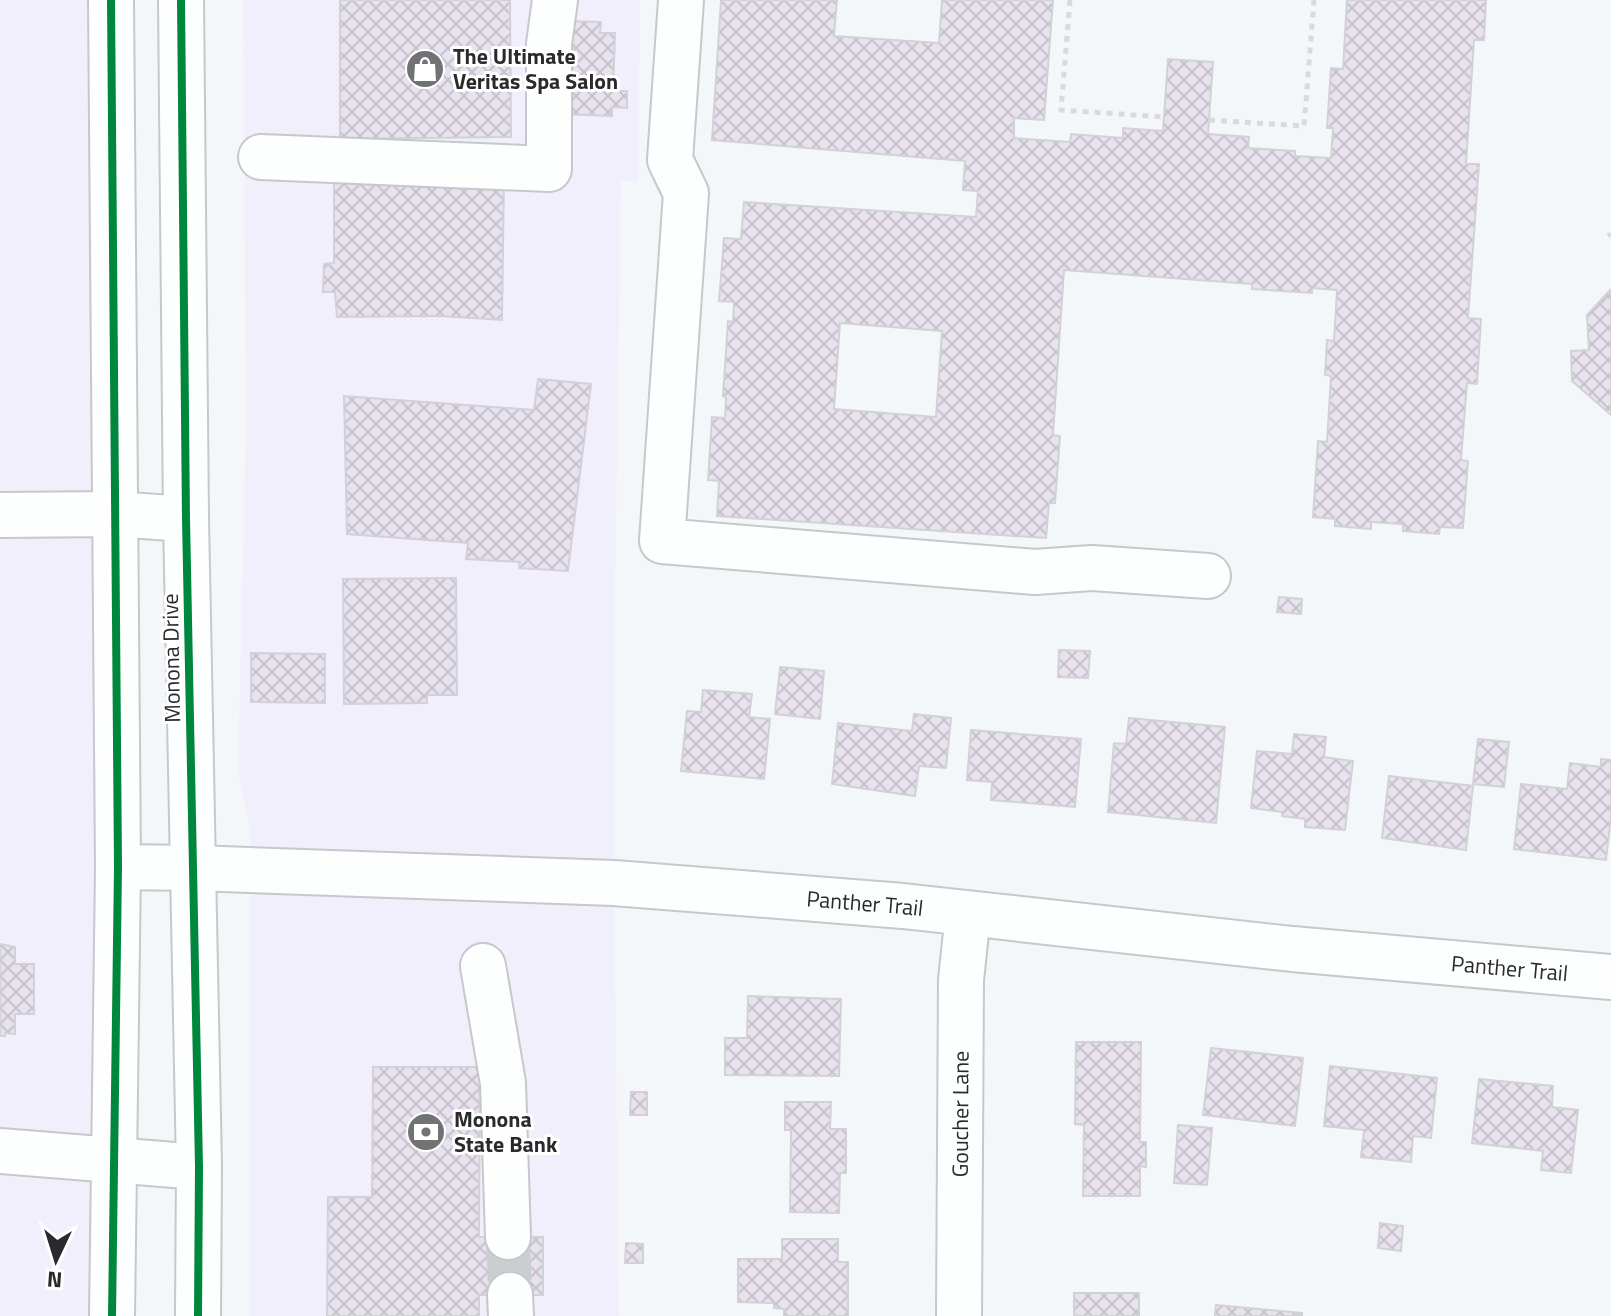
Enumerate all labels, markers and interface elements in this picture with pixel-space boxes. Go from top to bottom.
place label: The Ultimate Veritas Spa Salon [453,39,618,98]
shop icon: The Ultimate Veritas Spa Salon [404,48,446,90]
street label: Monona Drive [153,593,189,723]
street label: Panther Trail [805,881,925,925]
street label: Panther Trail [1450,946,1569,990]
street label: Goucher Lane [943,1051,978,1177]
place label: Monona State Bank [454,1102,558,1161]
bank icon: Monona State Bank [405,1111,447,1153]
north arrow [16,1220,96,1300]
text: N [46,1262,63,1297]

